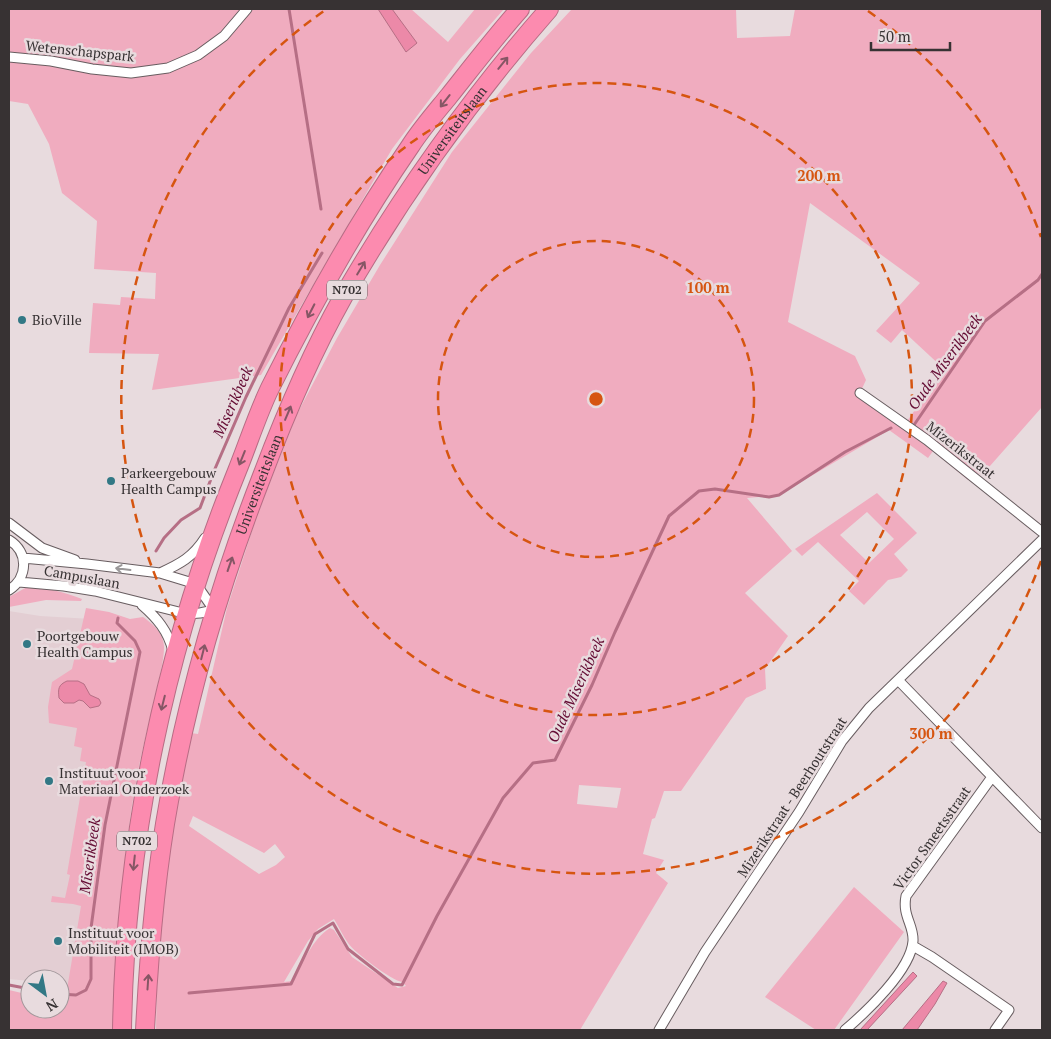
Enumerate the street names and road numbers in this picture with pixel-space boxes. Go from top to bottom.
street label: Wetenschapspark [25,35,136,66]
street label: Universiteitslaan [413,81,491,178]
road number: N702 [327,280,367,300]
street label: Mizerikstraat [923,417,1000,483]
street label: Universiteitslaan [231,431,287,537]
street label: Campuslaan [43,560,122,593]
street label: Mizerikstraat - Beerhoutstraat [732,712,851,881]
street label: Victor Smeetsstraat [889,781,975,894]
road number: N702 [117,831,157,850]

